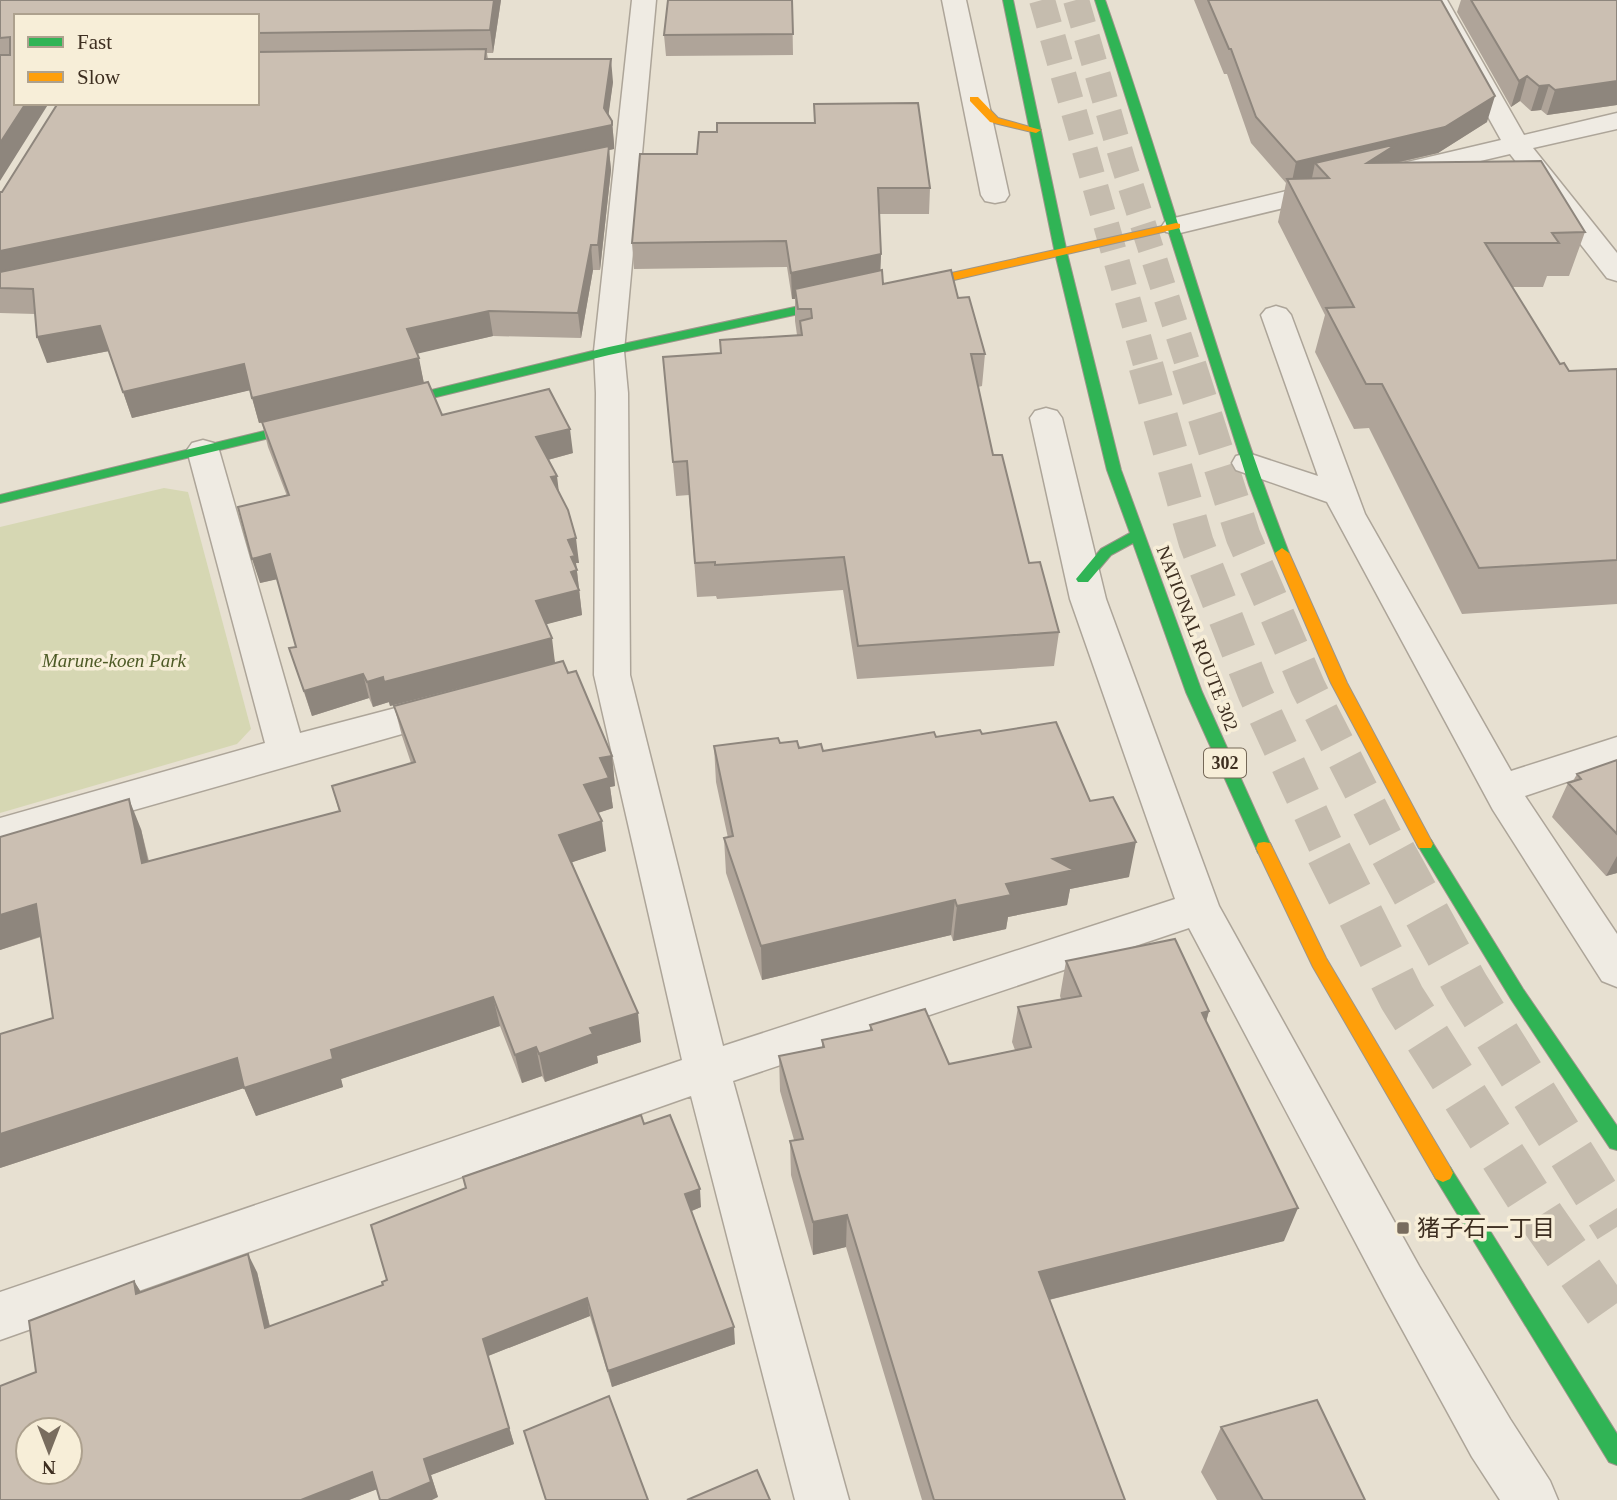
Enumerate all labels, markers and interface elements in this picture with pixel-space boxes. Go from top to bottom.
legend [14,14,259,105]
text: Fast [77,30,112,54]
text: Slow [77,65,121,89]
street label: NATIONAL ROUTE 302 [1152,543,1243,734]
park label: Marune-koen Park [41,650,187,671]
road number: 302 [1204,748,1246,778]
place label: 猪子石一丁目 [1417,1216,1555,1241]
marker: 猪子石一丁目 [1395,1220,1411,1236]
north arrow [14,1416,84,1486]
text: N [42,1457,56,1478]

